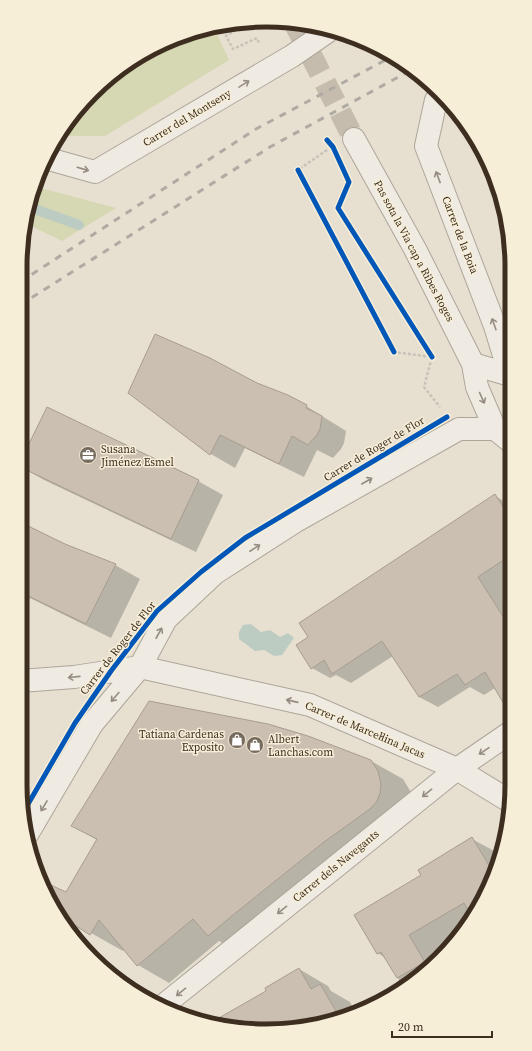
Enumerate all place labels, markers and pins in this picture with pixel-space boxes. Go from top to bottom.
place label: Susana Jiménez Esmel [100,442,174,470]
office icon: Susana Jiménez Esmel [78,445,98,465]
place label: Tatiana Cardenas Exposito [139,727,224,755]
shop icon: Tatiana Cardenas Exposito [227,730,247,750]
place label: Albert Lanchas.com [268,732,333,760]
shop icon: Albert Lanchas.com [245,735,265,755]

